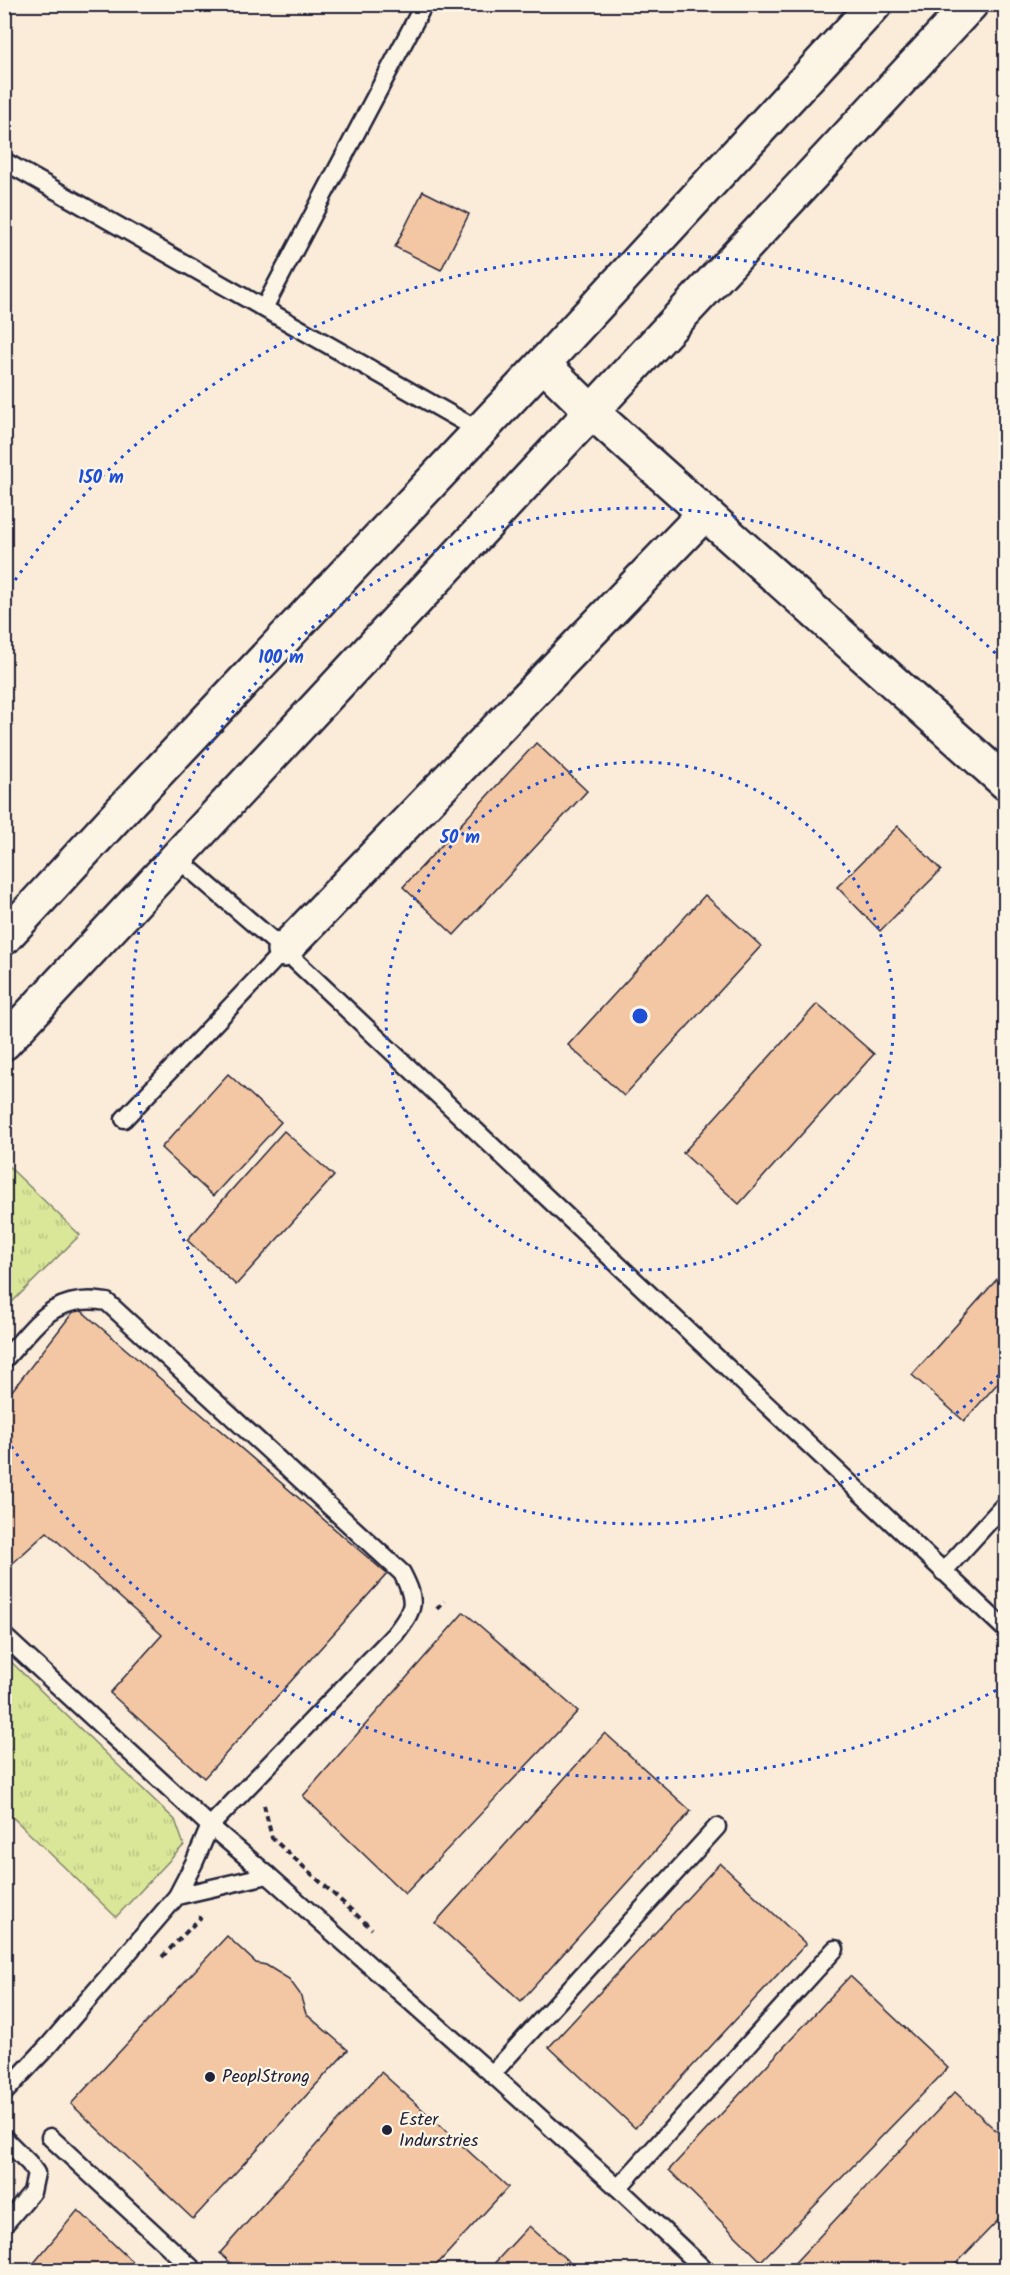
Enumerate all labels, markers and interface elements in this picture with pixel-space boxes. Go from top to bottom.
text: 150 m [78,464,124,493]
text: 100 m [258,644,304,673]
text: 50 m [439,824,480,853]
centre of rings [630,1006,650,1026]
place label: PeoplStrong [222,2063,310,2092]
marker: PeoplStrong [203,2070,217,2084]
place label: Ester Indurstries [399,2106,479,2156]
marker: Ester Indurstries [380,2123,394,2137]

